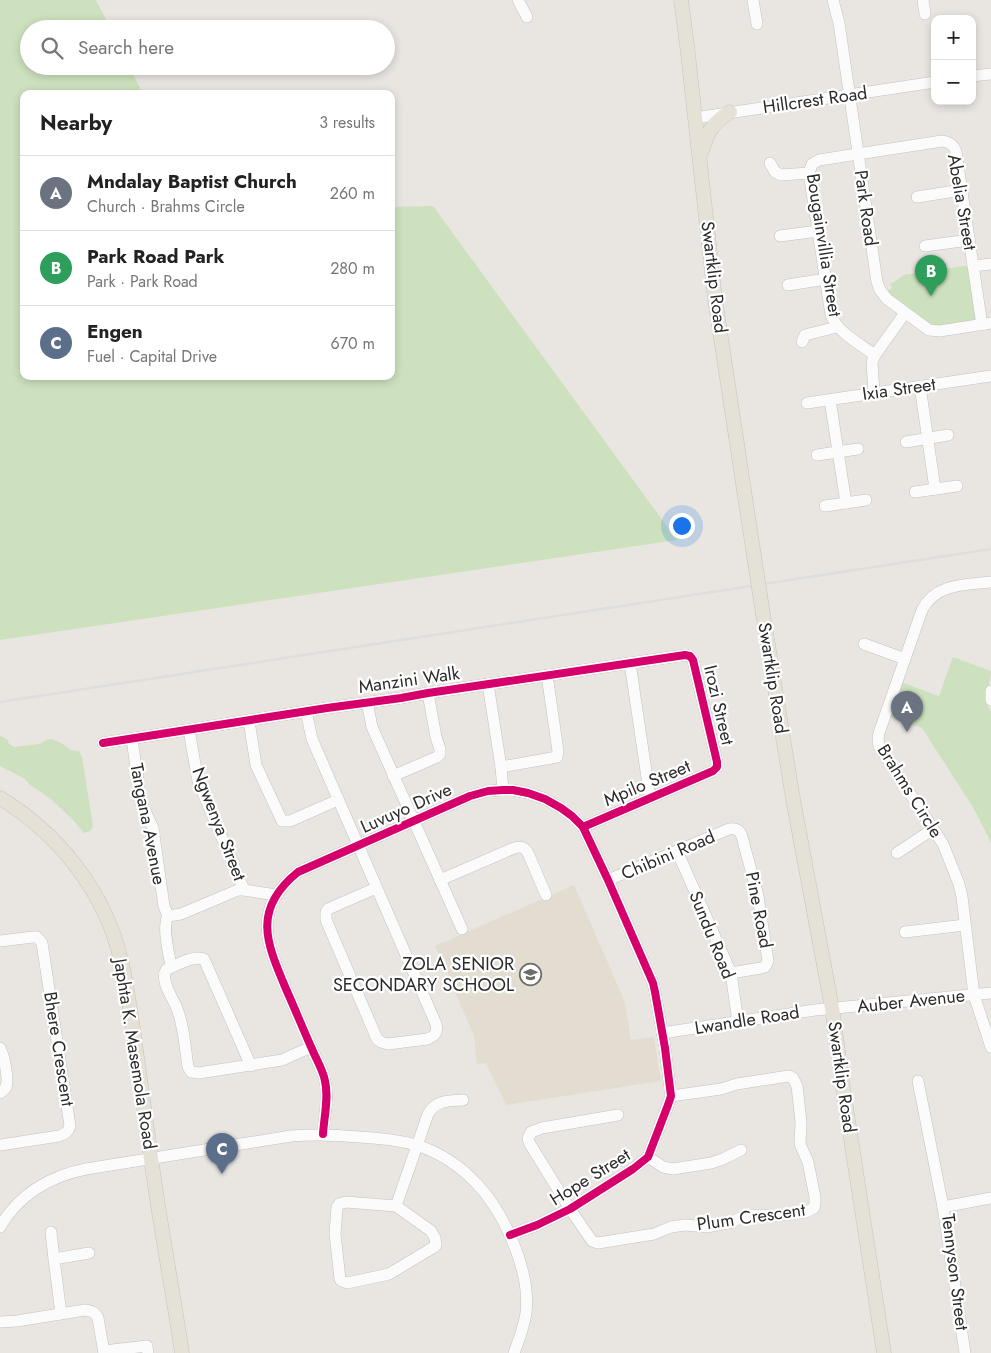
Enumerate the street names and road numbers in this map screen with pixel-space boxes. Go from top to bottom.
street label: Hillcrest Road [761,80,869,120]
street label: Abelia Street [941,152,983,253]
street label: Park Road [848,168,884,248]
street label: Bougainvillia Street [800,171,848,319]
street label: Swartklip Road [694,220,734,334]
street label: Ixia Street [861,371,938,407]
street label: Swartklip Road [751,620,795,736]
street label: Manzini Walk [357,660,461,700]
street label: Irozi Street [697,663,741,748]
street label: Brahms Circle [871,739,949,843]
street label: Mpilo Street [600,753,695,813]
street label: Tangana Avenue [123,761,173,887]
street label: Ngwenya Street [185,763,253,885]
street label: Luvuyo Drive [356,776,456,840]
street label: Chibini Road [617,824,719,886]
street label: Pine Road [739,869,779,951]
street label: Sundu Road [683,887,741,983]
street label: Japhta K. Masemola Road [107,955,163,1151]
street label: Auber Avenue [856,982,966,1020]
street label: Bhere Crescent [37,990,81,1109]
street label: Lwandle Road [693,999,801,1041]
street label: Swartklip Road [821,1019,863,1135]
street label: Hope Street [545,1142,636,1212]
street label: Plum Crescent [695,1196,808,1237]
street label: Tennyson Street [935,1212,975,1333]

